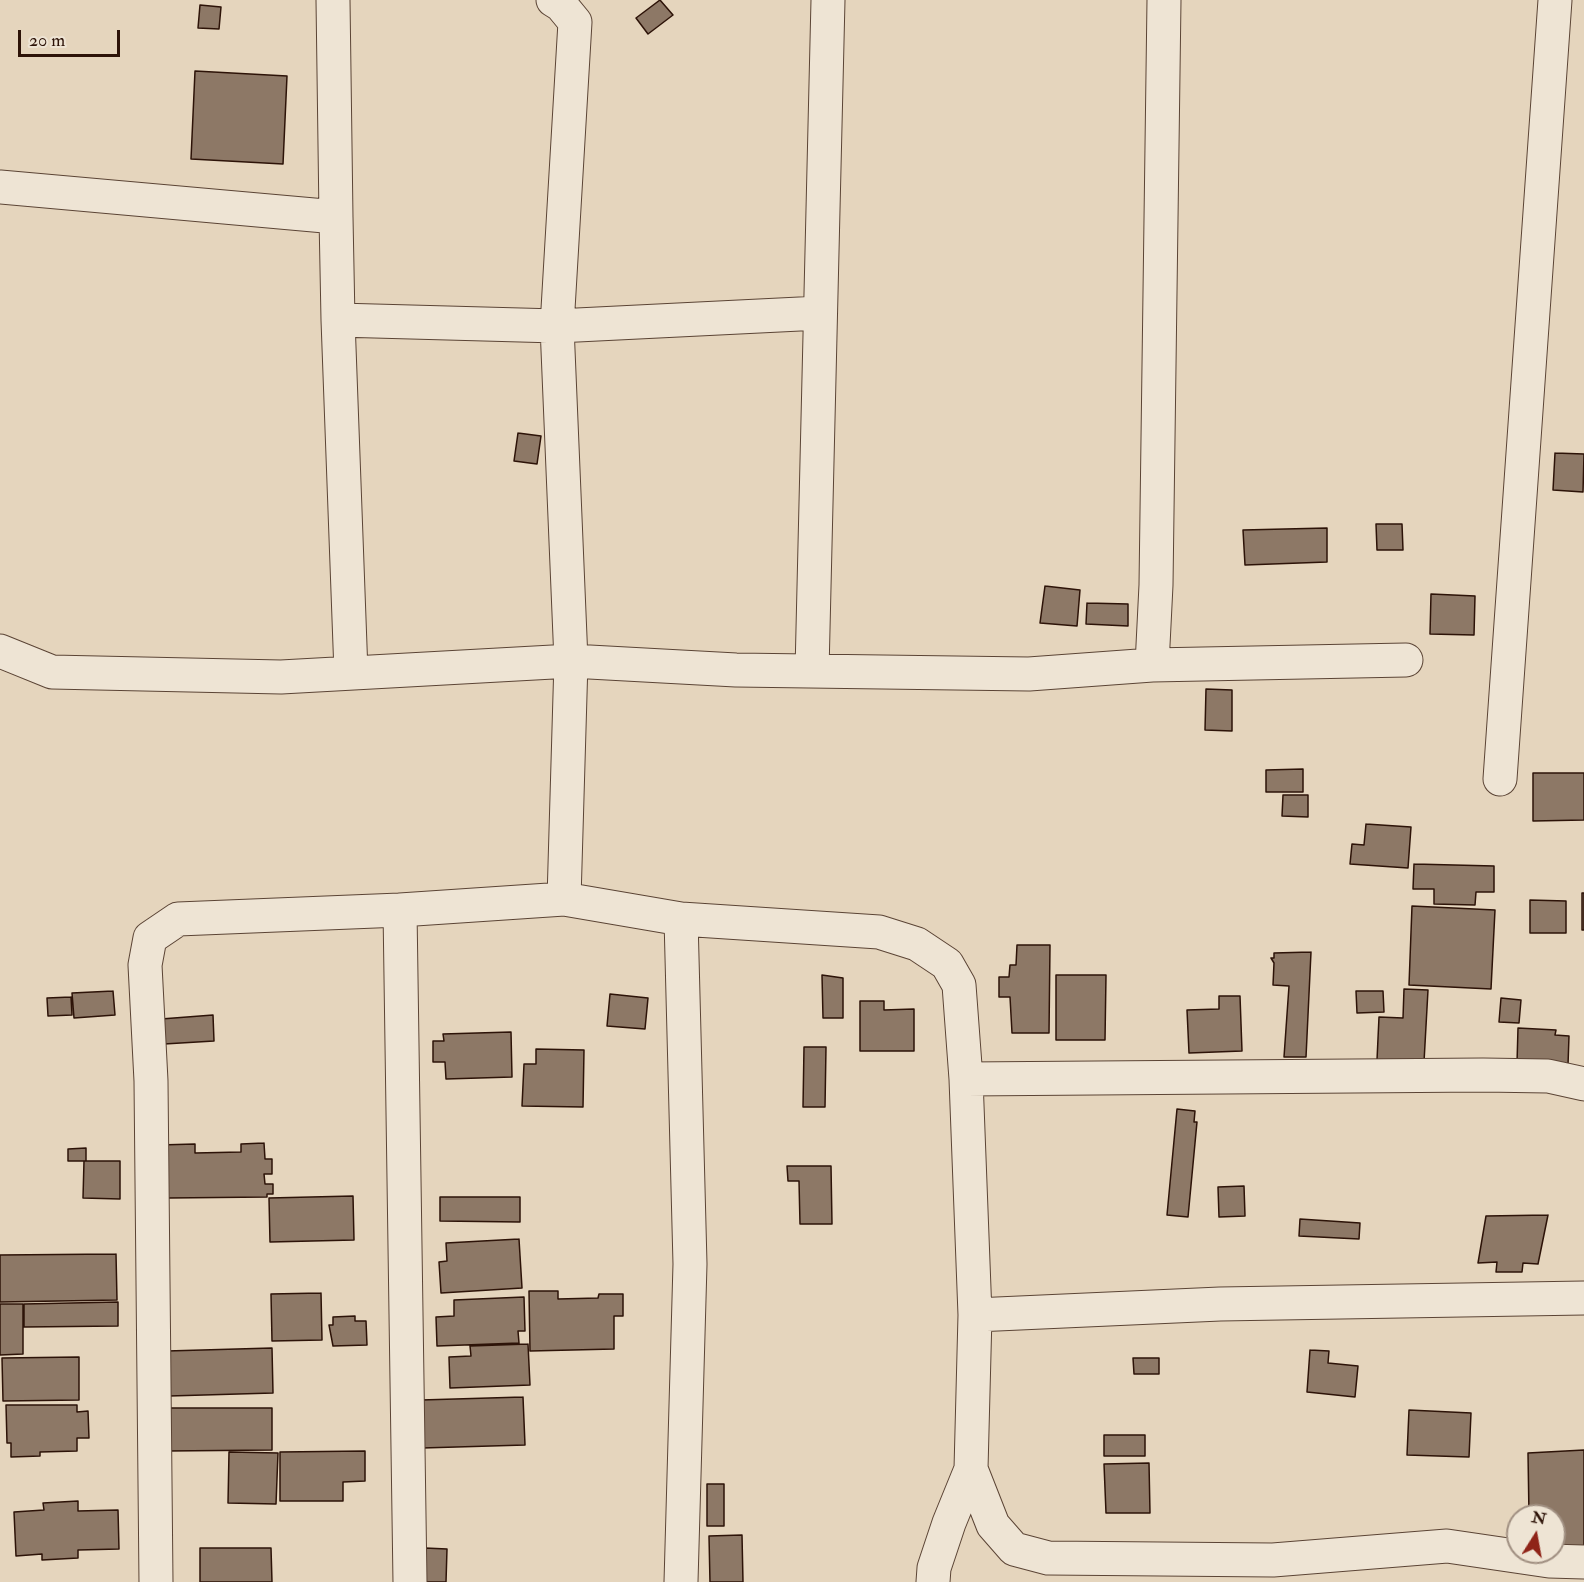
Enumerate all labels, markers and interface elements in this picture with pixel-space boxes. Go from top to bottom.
scale bar [21,18,123,56]
text: 20 m [29,29,65,52]
north arrow [1506,1504,1566,1564]
text: N [1530,1507,1548,1529]

